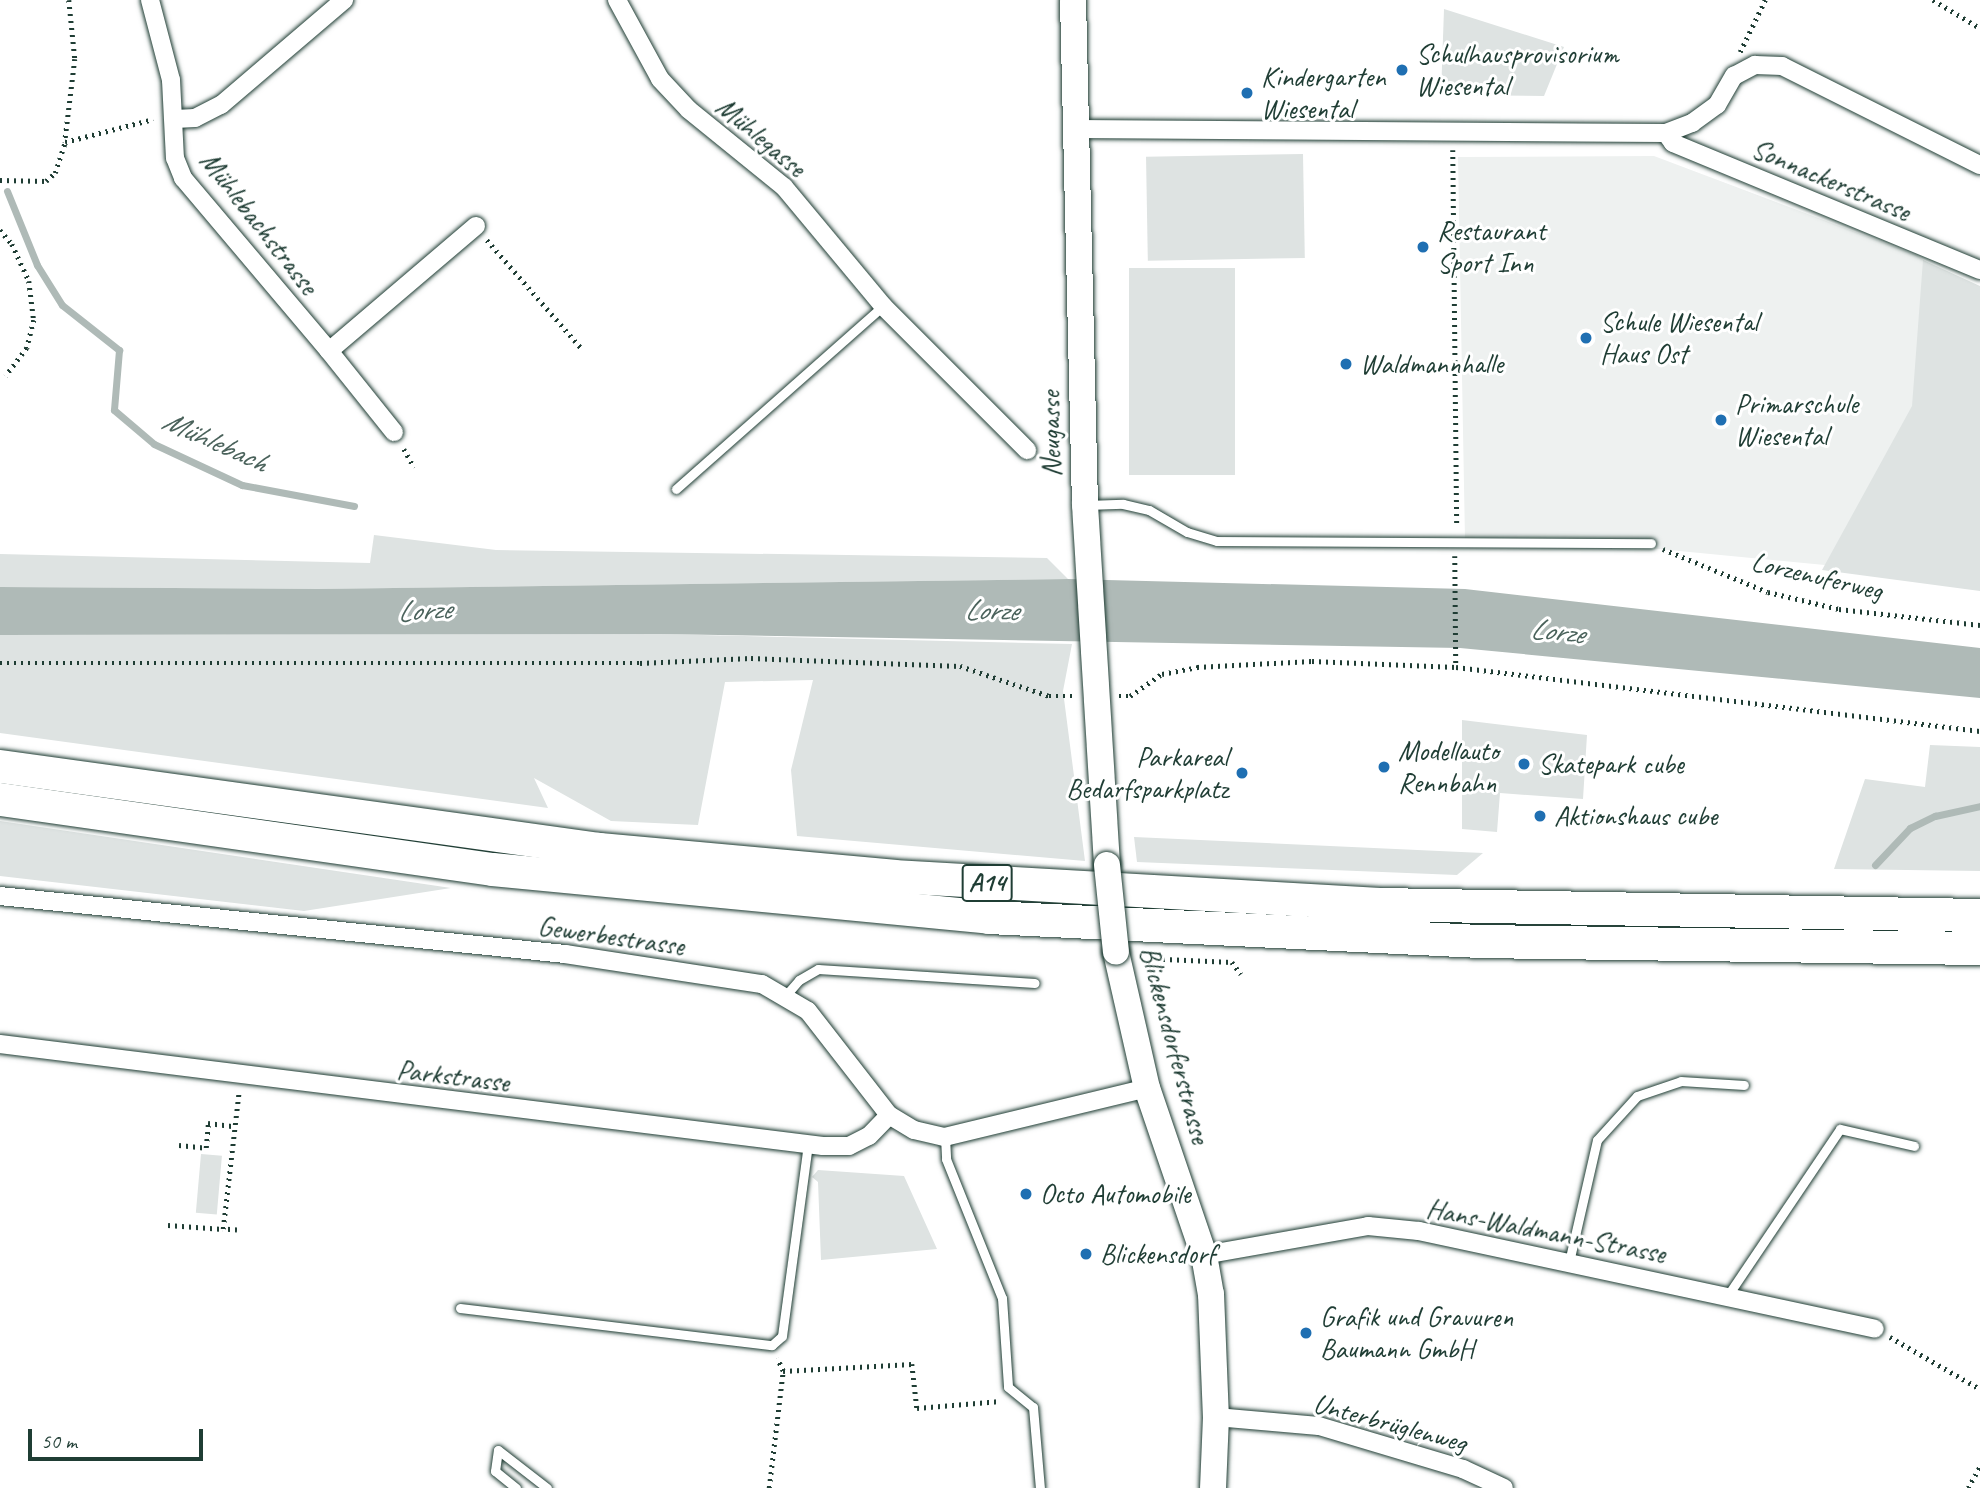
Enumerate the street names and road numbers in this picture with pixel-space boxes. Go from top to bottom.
street label: Mühlegasse [709,90,813,184]
street label: Sonnackerstrasse [1747,132,1915,228]
street label: Mühlebachstrasse [193,145,325,301]
street label: Neugasse [1033,391,1069,477]
street label: Lorzenuferweg [1748,545,1886,607]
road number: A14 [961,860,1013,906]
street label: Gewerbestrasse [536,909,686,963]
street label: Blickensdorferstrasse [1133,943,1217,1147]
street label: Parkstrasse [395,1052,511,1100]
street label: Hans-Waldmann-Strasse [1424,1191,1668,1271]
street label: Unterbrüglenweg [1310,1386,1470,1460]

